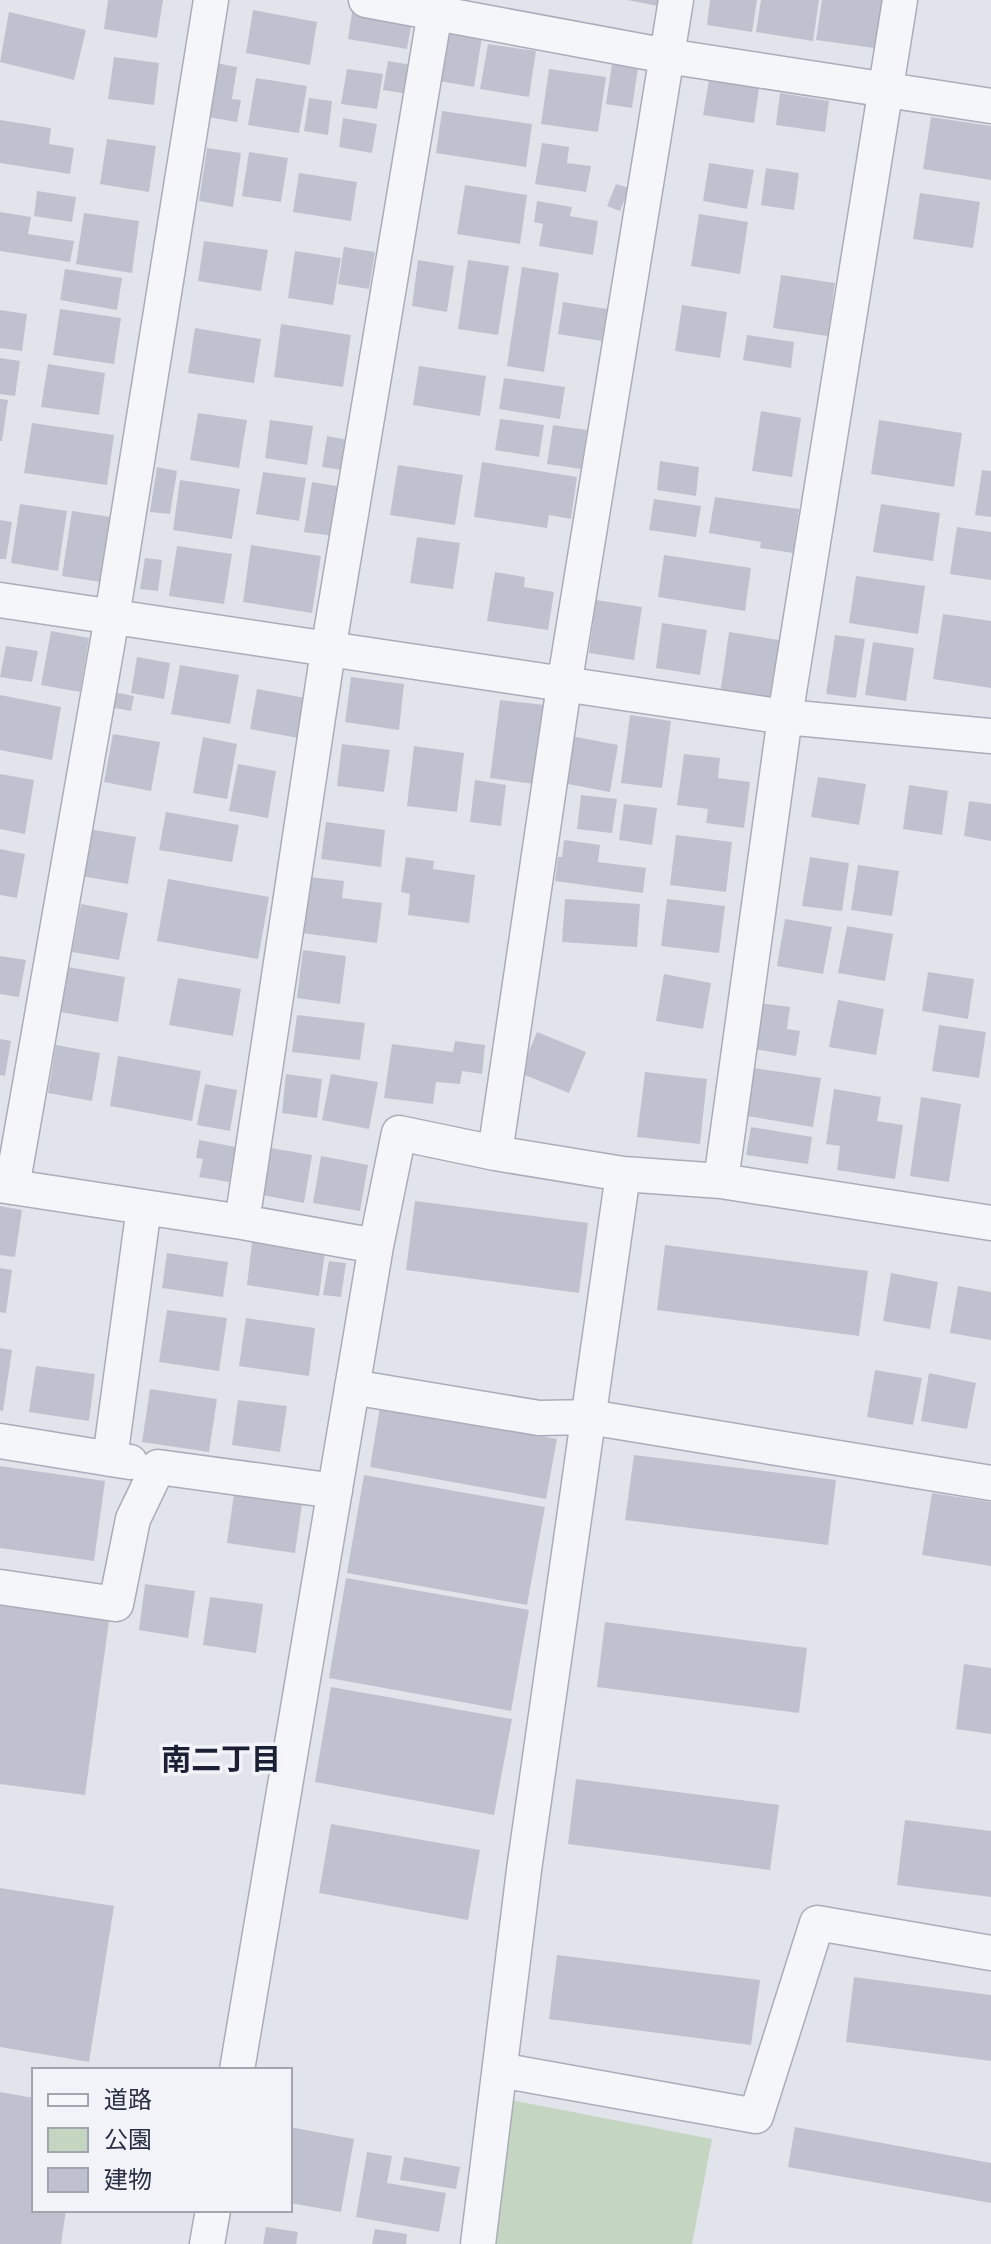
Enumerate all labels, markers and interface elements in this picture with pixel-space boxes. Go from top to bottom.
district label: 南二丁目 [161,1742,281,1778]
legend [32,2068,292,2212]
text: 道路 [104,2086,152,2114]
text: 公園 [104,2126,152,2154]
text: 建物 [104,2166,152,2194]

